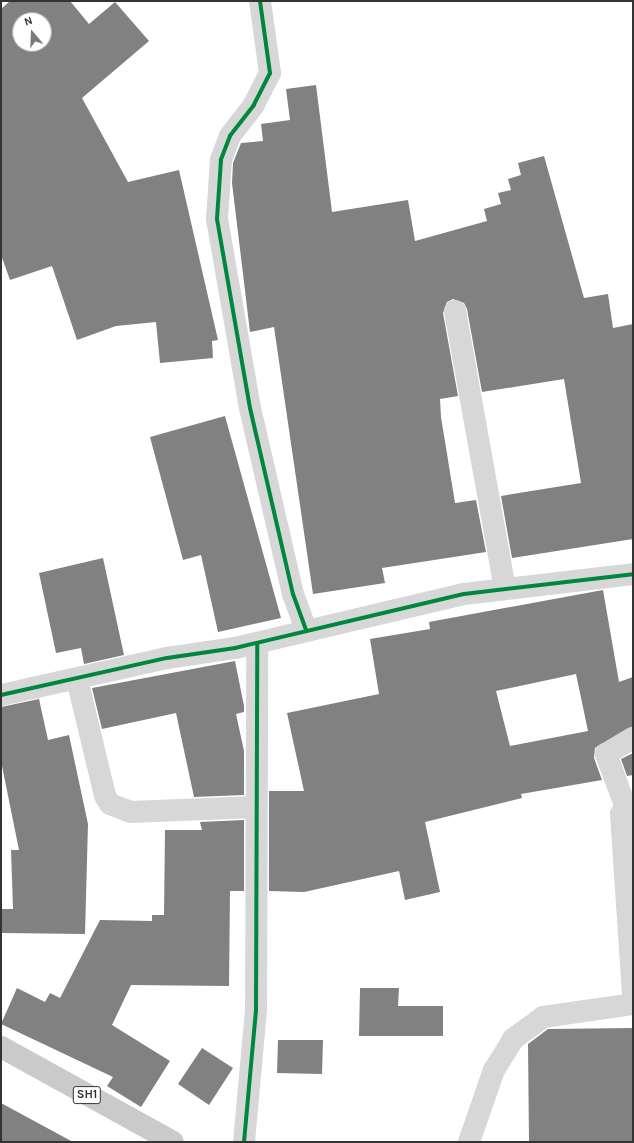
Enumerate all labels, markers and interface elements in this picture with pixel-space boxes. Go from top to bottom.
north arrow [12,12,52,52]
text: N [22,14,34,29]
road number: SH1 [72,1085,102,1105]

